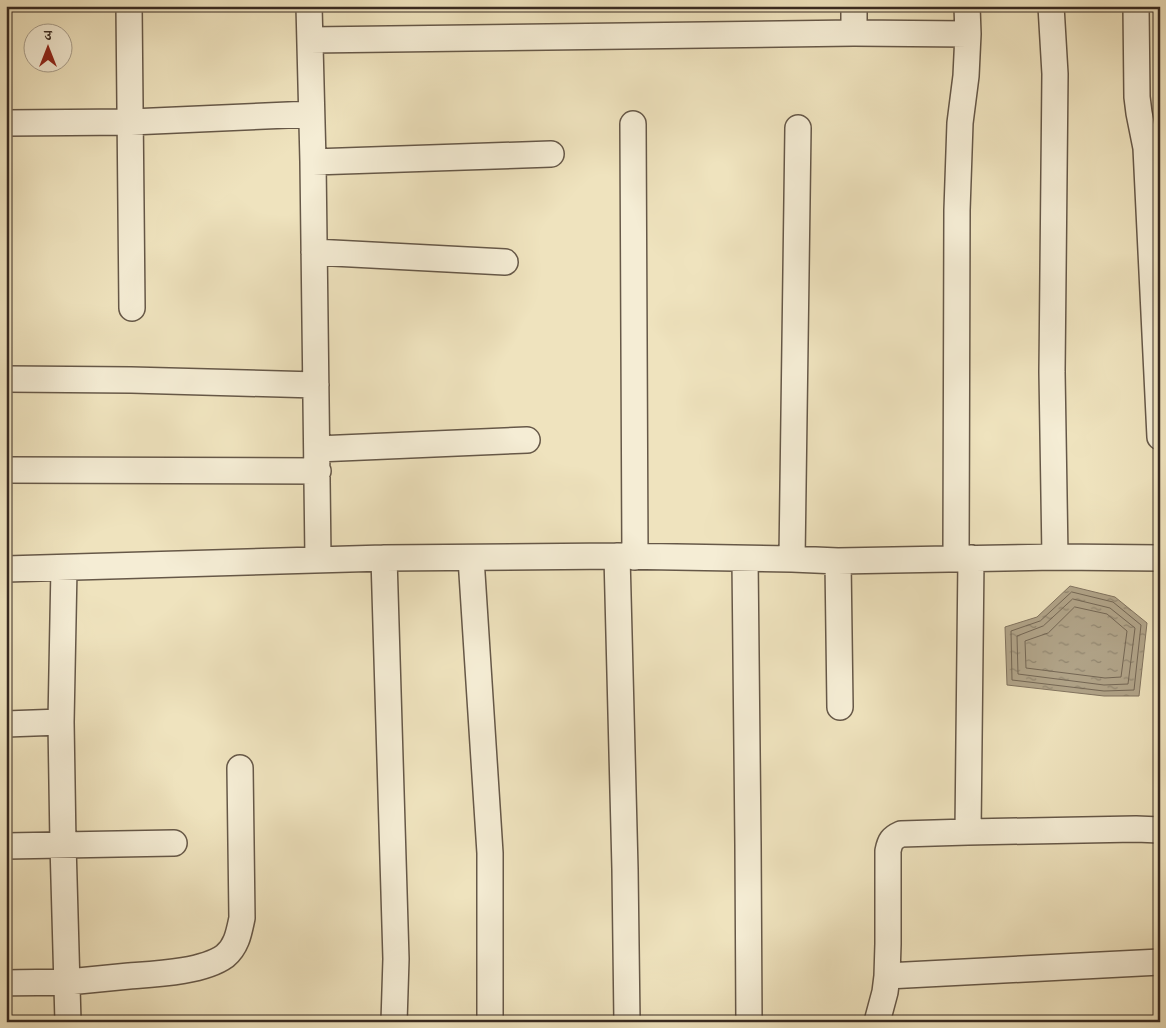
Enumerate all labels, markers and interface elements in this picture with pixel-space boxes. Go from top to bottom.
north arrow [22,22,72,72]
text: उ [43,27,52,44]

